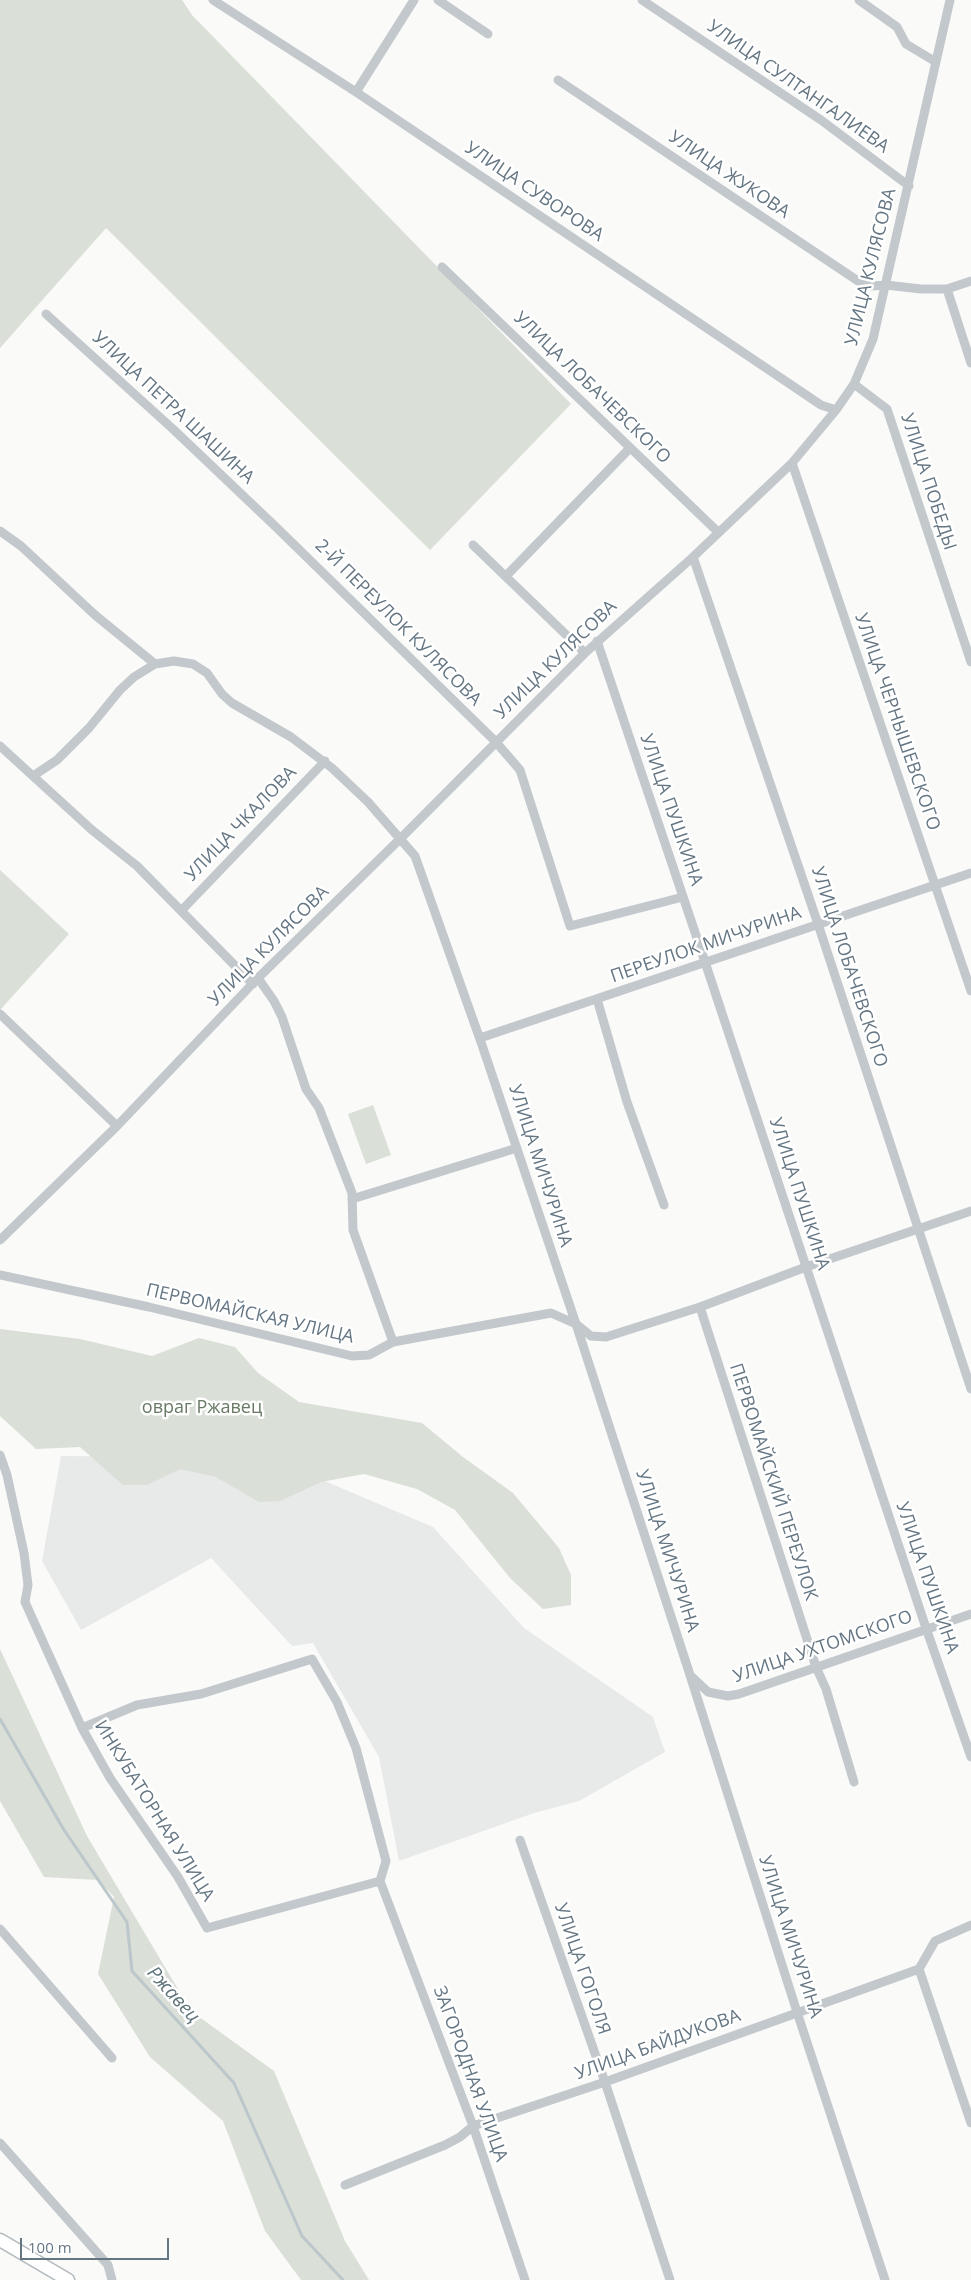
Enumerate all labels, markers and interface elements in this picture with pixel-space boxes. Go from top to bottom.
street label: УЛИЦА СУЛТАНГАЛИЕВА [703,16,893,158]
street label: УЛИЦА ЖУКОВА [665,127,793,223]
street label: УЛИЦА СУВОРОВА [461,138,607,246]
street label: УЛИЦА КУЛЯСОВА [841,186,901,348]
street label: УЛИЦА ЛОБАЧЕВСКОГО [509,307,675,469]
street label: УЛИЦА ПЕТРА ШАШИНА [88,327,258,489]
street label: УЛИЦА ПОБЕДЫ [896,411,960,553]
street label: 2-Й ПЕРЕУЛОК КУЛЯСОВА [310,535,486,711]
street label: УЛИЦА КУЛЯСОВА [490,596,622,724]
street label: УЛИЦА ЧЕРНЫШЕВСКОГО [850,610,944,834]
street label: УЛИЦА ПУШКИНА [635,731,707,889]
street label: УЛИЦА ЧКАЛОВА [181,762,301,886]
street label: УЛИЦА ЛОБАЧЕВСКОГО [806,864,892,1070]
street label: УЛИЦА КУЛЯСОВА [204,881,334,1011]
street label: ПЕРЕУЛОК МИЧУРИНА [608,902,804,988]
street label: УЛИЦА МИЧУРИНА [504,1082,576,1250]
street label: УЛИЦА ПУШКИНА [764,1115,834,1273]
street label: ПЕРВОМАЙСКАЯ УЛИЦА [144,1280,356,1348]
street label: ПЕРВОМАЙСКИЙ ПЕРЕУЛОК [724,1361,822,1603]
park label: овраг Ржавец [142,1397,262,1419]
street label: УЛИЦА МИЧУРИНА [631,1467,703,1635]
street label: УЛИЦА ПУШКИНА [891,1499,963,1657]
street label: УЛИЦА УХТОМСКОГО [731,1606,915,1688]
street label: ИНКУБАТОРНАЯ УЛИЦА [89,1717,219,1905]
street label: УЛИЦА МИЧУРИНА [754,1853,826,2021]
street label: УЛИЦА ГОГОЛЯ [549,1900,615,2038]
water label: Ржавец [142,1962,204,2028]
street label: ЗАГОРОДНАЯ УЛИЦА [428,1983,512,2165]
street label: УЛИЦА БАЙДУКОВА [572,2005,744,2085]
scale bar [22,2228,171,2260]
text: 100 m [28,2237,72,2257]

